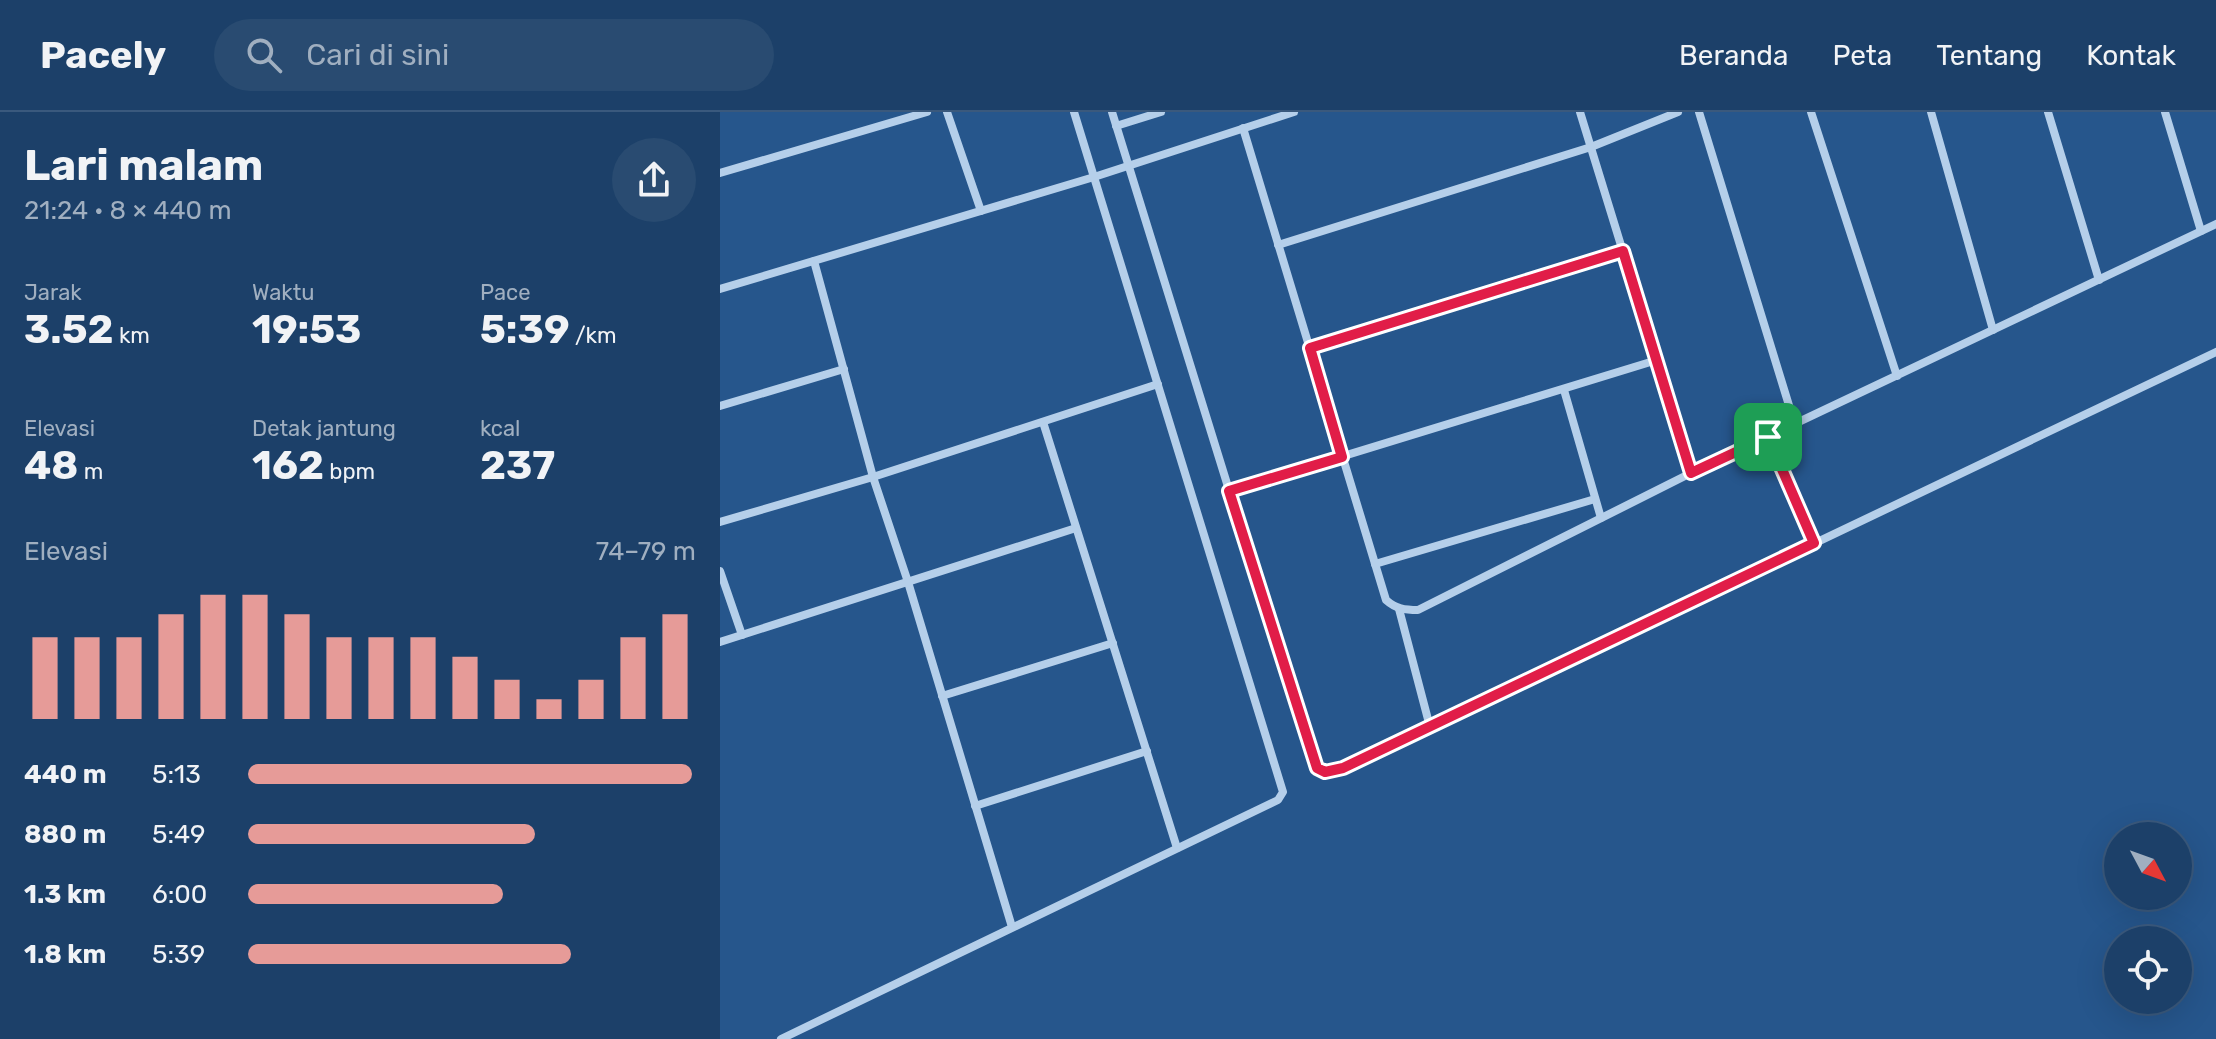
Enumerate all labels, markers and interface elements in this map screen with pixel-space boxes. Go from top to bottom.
search box [214,19,774,91]
text: Pacely [40,32,166,78]
icon: search [242,33,286,77]
text: Cari di sini [306,37,449,73]
text: Beranda [1679,39,1788,72]
text: Peta [1832,39,1892,72]
text: Tentang [1936,39,2042,72]
text: Kontak [2086,39,2176,72]
button: share [612,138,696,222]
text: Lari malam [24,139,263,191]
text: 21:24 · 8 × 440 m [24,195,232,226]
text: Jarak [24,279,82,306]
text: Waktu [252,279,314,306]
text: Pace [480,279,531,306]
text: 3.52 [24,306,114,353]
text: 19:53 [252,306,361,353]
text: 5:39 [480,306,570,353]
text: km [114,322,150,349]
text: /km [570,322,616,349]
pin [1734,403,1802,471]
text: Elevasi [24,415,95,442]
text: Detak jantung [252,415,396,442]
text: kcal [480,415,520,442]
icon: arrive [1746,415,1790,459]
text: 48 [24,442,78,489]
text: 162 [252,442,324,489]
text: 237 [480,442,555,489]
text: m [78,458,103,485]
text: bpm [324,458,375,485]
text: Elevasi [24,536,108,567]
text: 74–79 m [596,536,696,567]
text: 440 m [24,759,107,790]
text: 5:13 [152,759,201,790]
text: 880 m [24,819,106,850]
text: 5:49 [152,819,205,850]
north arrow [2104,822,2192,910]
map controls [2104,822,2192,1014]
text: 1.3 km [24,879,106,910]
text: 6:00 [152,879,207,910]
button: locate [2104,926,2192,1014]
text: 1.8 km [24,939,106,970]
text: 5:39 [152,939,205,970]

